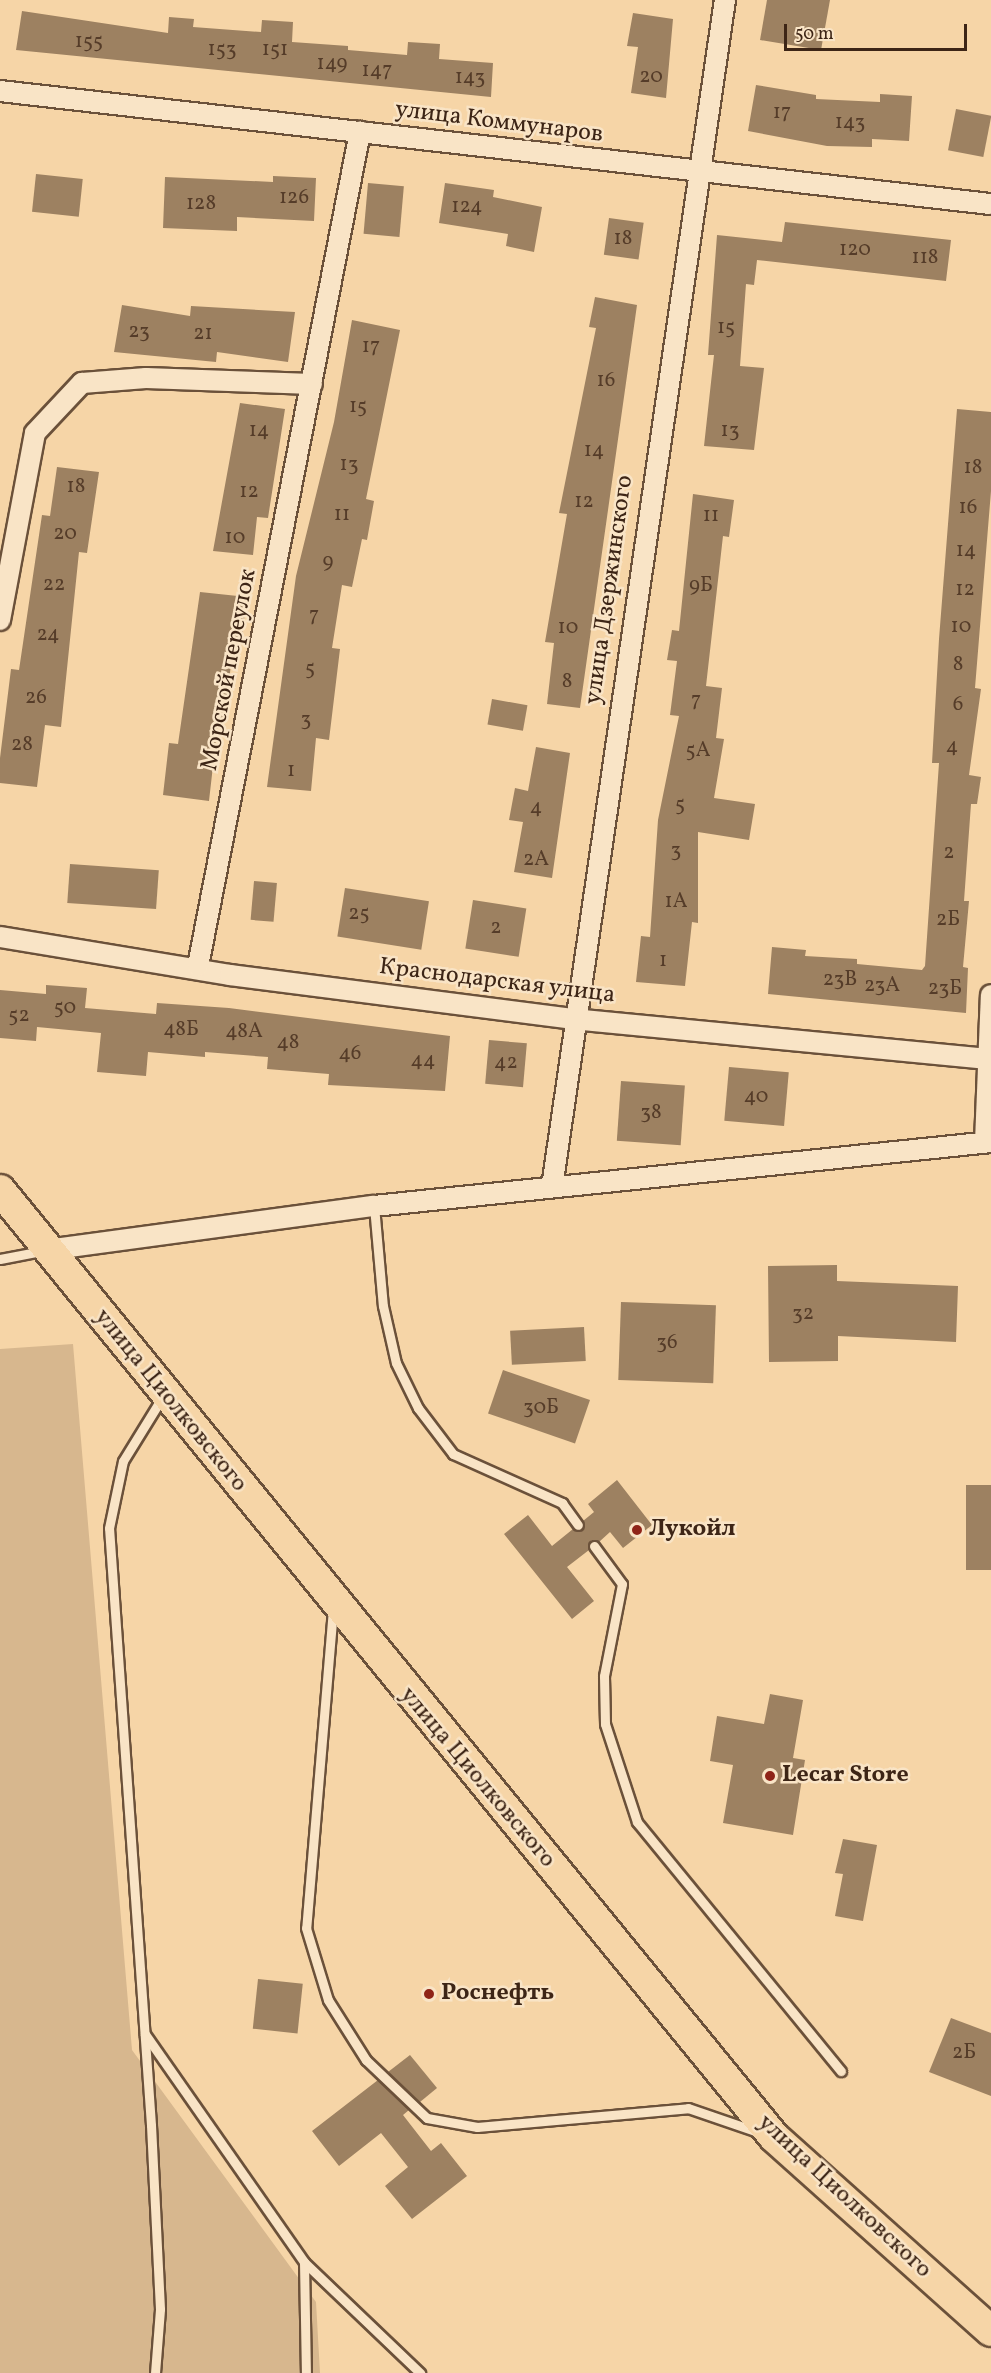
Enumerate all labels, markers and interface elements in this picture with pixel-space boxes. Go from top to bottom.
scale bar [787,12,970,50]
text: 50 m [795,22,834,47]
house number: 155 [75,29,103,55]
house number: 153 [207,37,237,63]
house number: 151 [262,37,288,63]
house number: 149 [317,51,347,77]
house number: 147 [362,58,392,84]
house number: 20 [639,64,663,90]
house number: 143 [455,65,485,91]
street label: улица Коммунаров [393,96,605,150]
house number: 17 [773,100,791,126]
house number: 143 [835,110,865,136]
house number: 126 [279,185,309,211]
house number: 128 [186,191,216,217]
house number: 124 [451,194,483,220]
house number: 18 [614,226,632,252]
house number: 120 [839,237,871,263]
house number: 118 [912,245,938,271]
house number: 15 [717,315,735,341]
house number: 23 [128,319,150,345]
house number: 21 [193,321,213,347]
house number: 17 [362,334,380,360]
house number: 16 [597,368,615,394]
house number: 15 [349,394,367,420]
house number: 14 [249,418,269,444]
house number: 13 [721,418,739,444]
house number: 14 [584,438,604,464]
house number: 13 [340,452,358,478]
house number: 18 [964,455,982,481]
street label: улица Дзержинского [580,473,640,707]
house number: 18 [67,474,85,500]
house number: 12 [239,479,259,505]
house number: 12 [574,489,594,515]
house number: 16 [959,495,977,521]
house number: 11 [334,502,350,528]
house number: 11 [703,503,719,529]
house number: 20 [53,521,77,547]
house number: 10 [225,525,245,551]
house number: 14 [956,538,976,564]
house number: 9 [323,549,333,575]
street label: Морской переулок [196,567,264,773]
house number: 22 [43,572,65,598]
house number: 9Б [689,573,713,599]
house number: 12 [955,577,975,603]
house number: 7 [309,603,319,629]
house number: 10 [951,614,971,640]
house number: 10 [558,615,578,641]
house number: 24 [36,622,60,648]
house number: 8 [953,652,963,678]
house number: 5 [305,656,315,682]
house number: 8 [562,669,572,695]
house number: 26 [25,685,47,711]
house number: 7 [691,688,701,714]
house number: 6 [953,692,963,718]
house number: 3 [301,707,311,733]
house number: 28 [11,732,33,758]
house number: 4 [946,734,958,760]
house number: 5А [686,738,710,764]
house number: 1 [287,758,295,784]
house number: 5 [675,792,685,818]
house number: 4 [530,795,542,821]
house number: 3 [671,838,681,864]
house number: 2 [943,840,955,866]
house number: 2А [523,847,549,873]
house number: 1А [665,889,687,915]
house number: 25 [348,901,370,927]
house number: 2Б [936,907,960,933]
house number: 2 [490,915,502,941]
house number: 1 [659,948,667,974]
street label: Краснодарская улица [377,953,617,1011]
house number: 23В [823,967,857,993]
house number: 23А [864,973,900,999]
house number: 23Б [928,976,962,1002]
house number: 50 [54,995,76,1021]
house number: 52 [8,1003,30,1029]
house number: 48Б [163,1017,199,1043]
house number: 48А [225,1019,263,1045]
house number: 48 [277,1030,299,1056]
house number: 46 [339,1041,361,1067]
house number: 44 [410,1048,436,1074]
house number: 42 [494,1050,518,1076]
house number: 40 [744,1084,768,1110]
house number: 38 [640,1100,662,1126]
house number: 32 [792,1301,814,1327]
street label: улица Циолковского [87,1304,253,1498]
house number: 36 [656,1330,678,1356]
house number: 30Б [523,1395,559,1421]
place label: Лукойл [649,1516,736,1544]
marker: Лукойл [630,1523,644,1537]
street label: улица Циолковского [393,1682,561,1874]
place label: Lecar Store [782,1762,909,1790]
marker: Lecar Store [763,1769,777,1783]
place label: Роснефть [441,1980,554,2008]
marker: Роснефть [422,1987,436,2001]
house number: 2Б [952,2040,976,2066]
street label: улица Циолковского [751,2109,937,2285]

